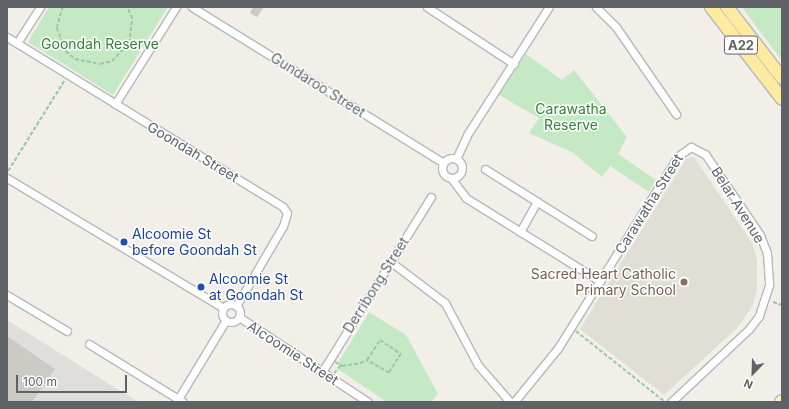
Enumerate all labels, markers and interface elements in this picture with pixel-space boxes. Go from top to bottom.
road number: A22 [723,34,759,56]
park label: Goondah Reserve [41,36,159,52]
street label: Gundaroo Street [267,49,369,121]
park label: Carawatha Reserve [535,101,607,134]
street label: Goondah Street [144,118,242,186]
street label: Carawatha Street [611,151,687,257]
street label: Belar Avenue [708,164,768,246]
place label: Alcoomie St before Goondah St [132,226,257,258]
street label: Derribong Street [340,234,412,336]
marker: Alcoomie St before Goondah St [119,237,129,247]
place label: Sacred Heart Catholic Primary School [531,266,676,298]
place label: Alcoomie St at Goondah St [209,271,303,304]
marker: Sacred Heart Catholic Primary School [679,277,689,287]
marker: Alcoomie St at Goondah St [196,282,206,292]
street label: Alcoomie Street [244,317,342,389]
north arrow [733,353,773,393]
scale bar [18,367,129,393]
text: 100 m [23,374,57,389]
text: N [742,376,755,392]

